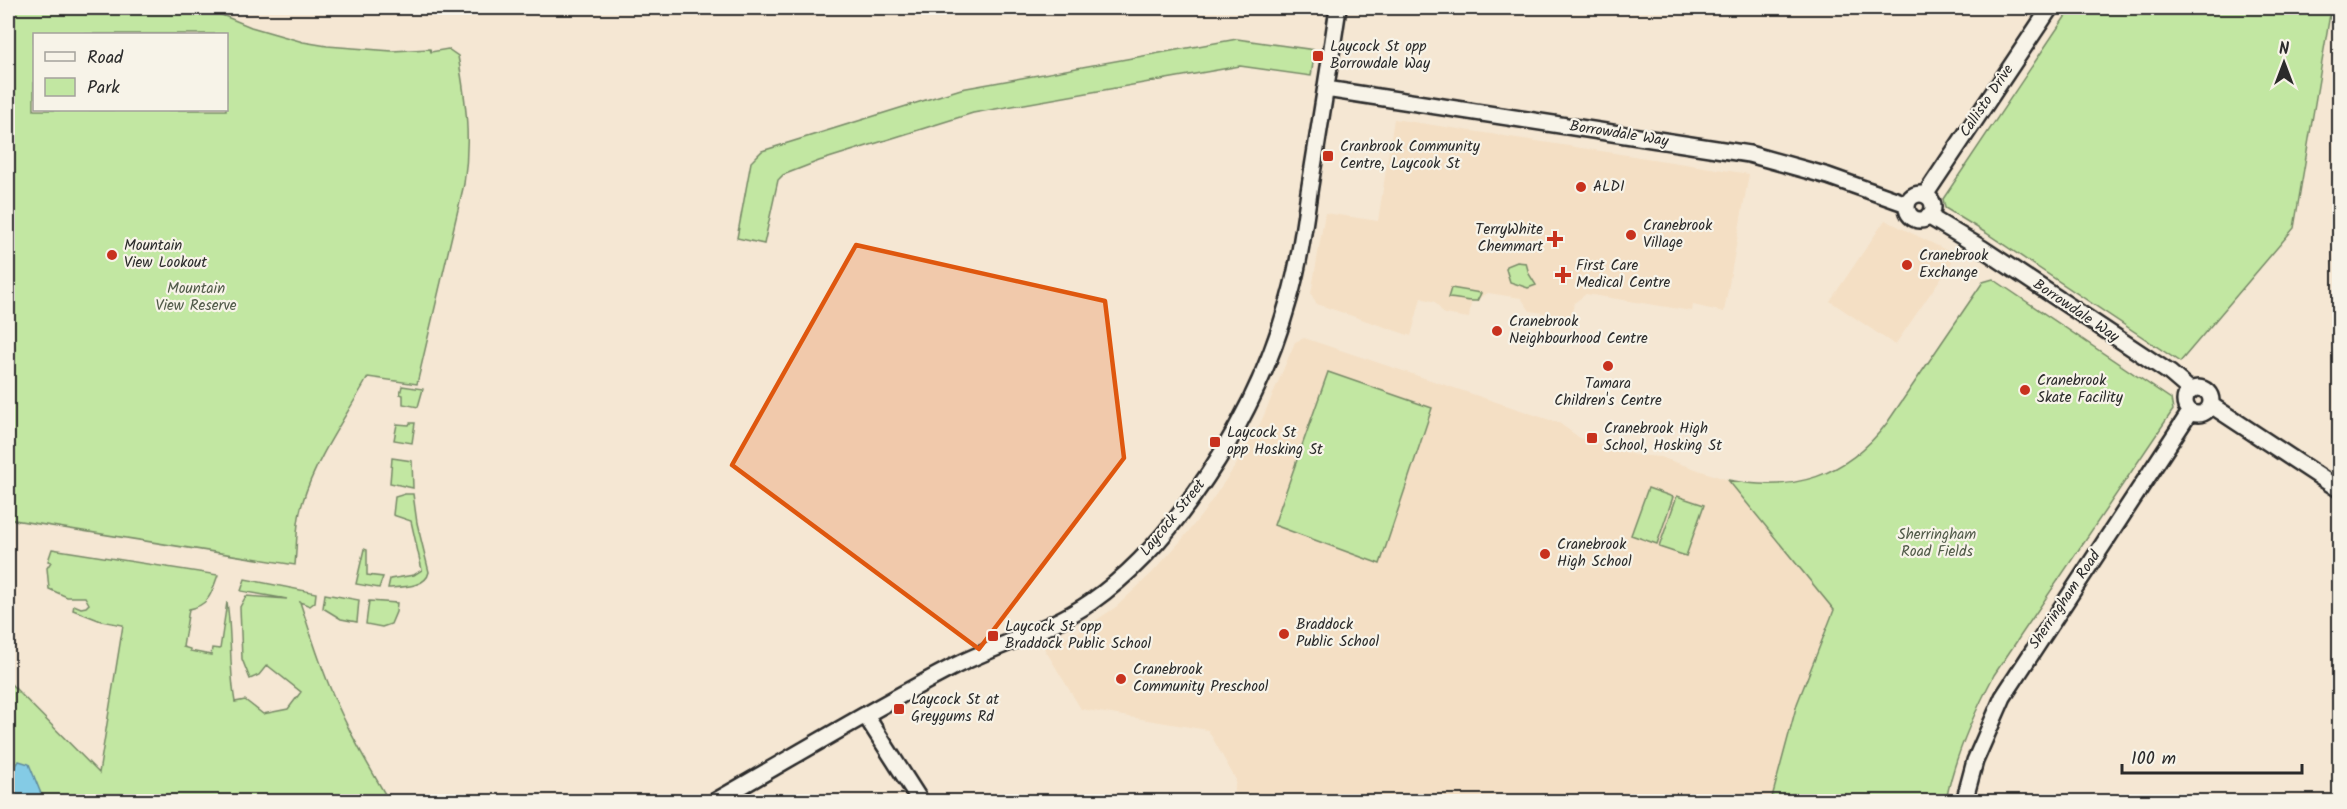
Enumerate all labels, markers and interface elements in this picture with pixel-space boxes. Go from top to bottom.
legend [33,33,228,111]
north arrow [2254,33,2314,93]
place label: Laycock St opp Borrowdale Way [1330,35,1431,76]
text: N [2279,37,2289,62]
text: Road [87,44,124,73]
marker: Laycock St opp Borrowdale Way [1311,49,1325,63]
street label: Callisto Drive [1954,60,2020,142]
text: Park [87,74,120,103]
street label: Borrowdale Way [1568,114,1671,154]
place label: Cranbrook Community Centre, Laycook St [1340,135,1481,176]
marker: Cranbrook Community Centre, Laycook St [1321,149,1335,163]
place label: ALDI [1593,175,1625,199]
marker: ALDI [1574,180,1588,194]
place label: Cranebrook Village [1643,214,1713,255]
place label: TerryWhite Chemmart [1475,218,1543,259]
marker: Cranebrook Village [1624,228,1638,242]
marker: TerryWhite Chemmart [1548,232,1562,246]
place label: Mountain View Lookout [124,234,207,275]
place label: Cranebrook Exchange [1919,244,1989,285]
marker: Mountain View Lookout [105,248,119,262]
place label: First Care Medical Centre [1576,254,1671,295]
marker: Cranebrook Exchange [1900,258,1914,272]
marker: First Care Medical Centre [1554,266,1572,284]
street label: Borrowdale Way [2028,273,2125,349]
park label: Mountain View Reserve [155,277,237,318]
place label: Cranebrook Neighbourhood Centre [1509,310,1648,351]
marker: Cranebrook Neighbourhood Centre [1490,324,1504,338]
marker: Tamara Children's Centre [1601,359,1615,373]
place label: Cranebrook Skate Facility [2037,369,2124,410]
place label: Tamara Children's Centre [1554,372,1662,413]
marker: Cranebrook Skate Facility [2018,383,2032,397]
place label: Cranebrook High School, Hosking St [1604,417,1722,458]
place label: Laycock St opp Hosking St [1227,421,1323,462]
marker: Cranebrook High School, Hosking St [1585,431,1599,445]
marker: Laycock St opp Hosking St [1208,435,1222,449]
street label: Laycock Street [1134,474,1212,562]
park label: Sherringham Road Fields [1898,523,1976,564]
place label: Cranebrook High School [1557,533,1632,574]
street label: Sherringham Road [2023,545,2107,654]
marker: Cranebrook High School [1538,547,1552,561]
place label: Braddock Public School [1296,613,1379,654]
place label: Laycock St opp Braddock Public School [1005,615,1151,656]
marker: Braddock Public School [1277,627,1291,641]
marker: Laycock St opp Braddock Public School [986,629,1000,643]
place label: Cranebrook Community Preschool [1133,658,1269,699]
marker: Cranebrook Community Preschool [1114,672,1128,686]
place label: Laycock St at Greygums Rd [911,688,999,729]
marker: Laycock St at Greygums Rd [892,702,906,716]
scale bar [2122,737,2302,775]
text: 100 m [2131,745,2176,774]

